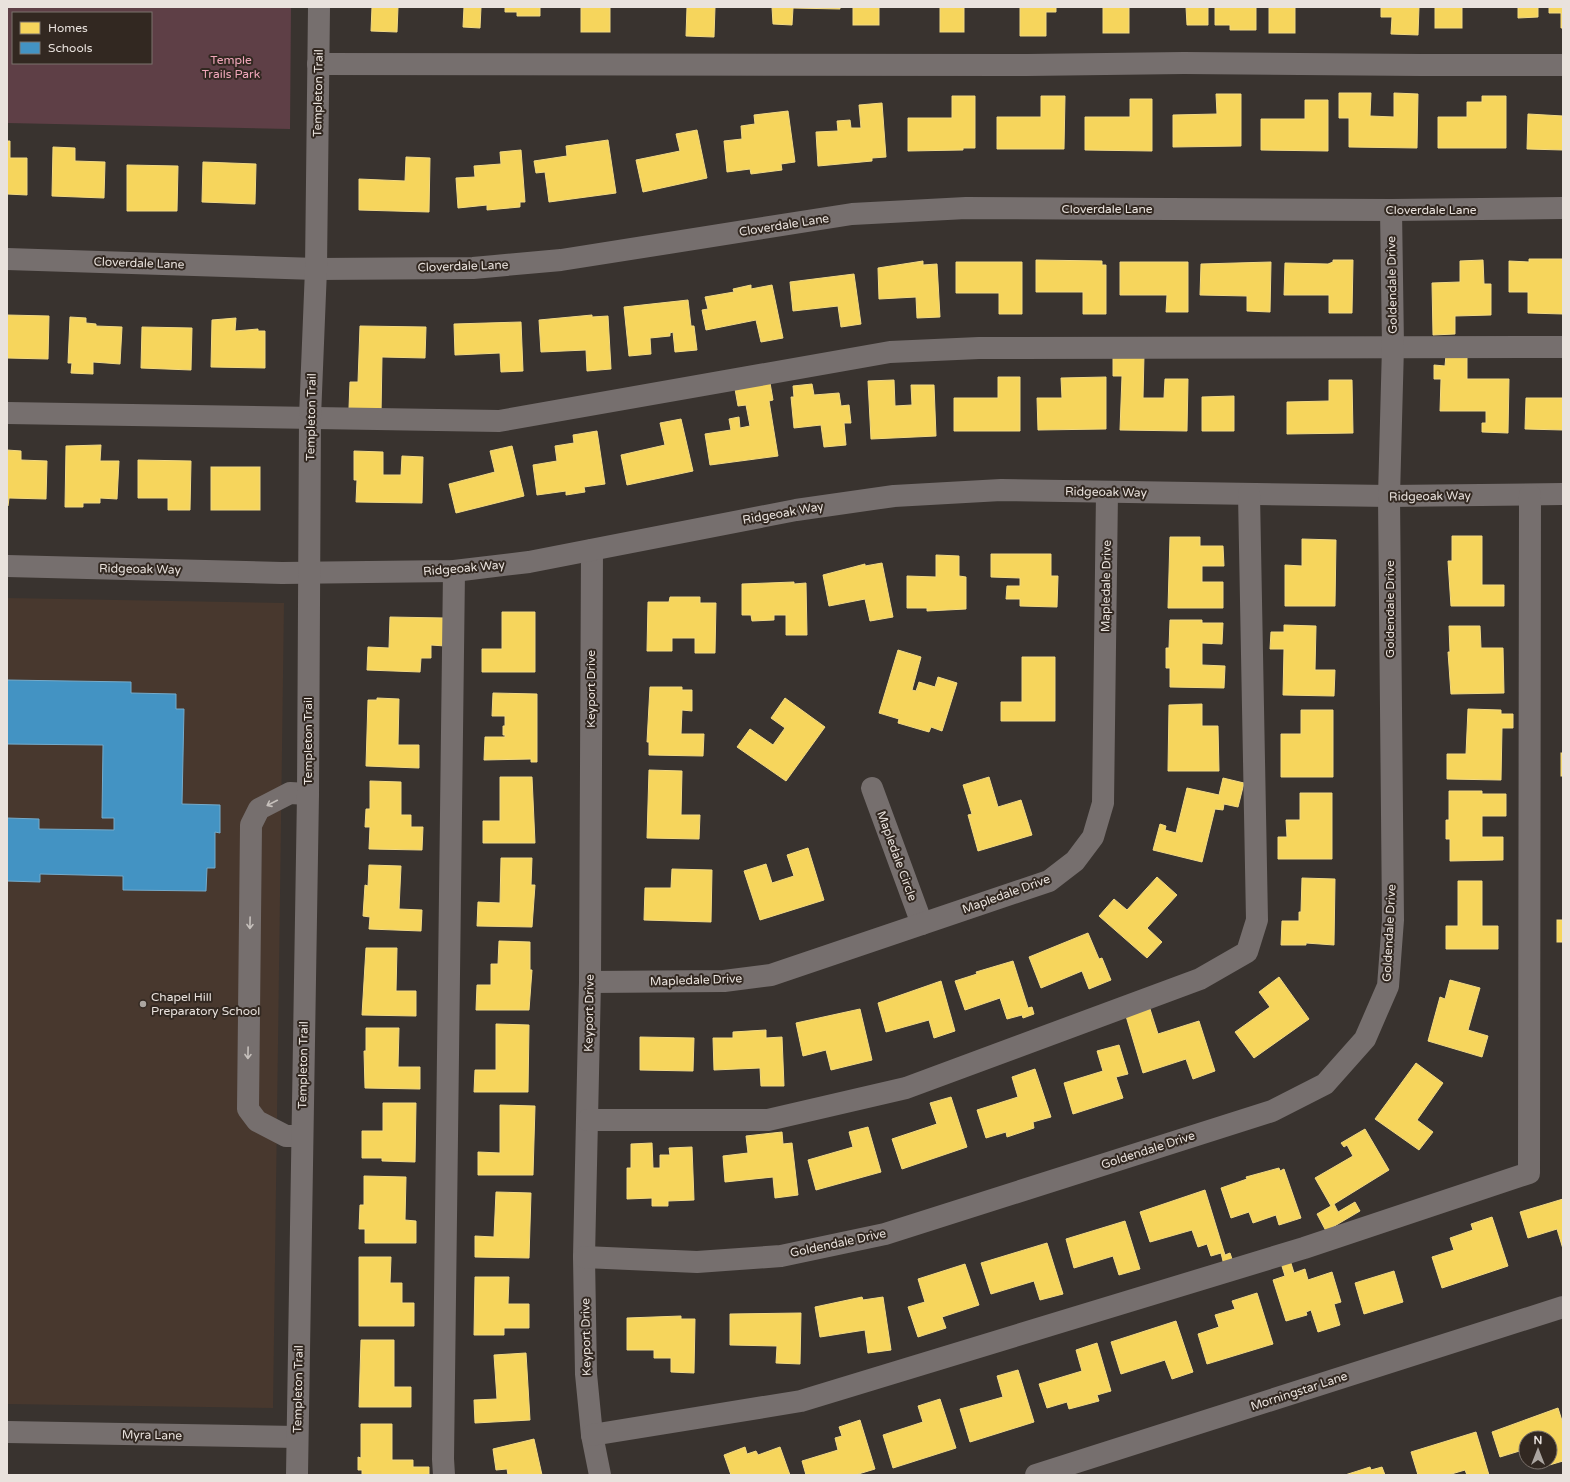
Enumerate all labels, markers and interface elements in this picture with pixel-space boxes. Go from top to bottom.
legend [12,12,152,64]
text: Homes [48,21,88,35]
text: Schools [48,41,93,55]
street label: Templeton Trail [310,49,326,137]
park label: Temple Trails Park [202,53,261,81]
street label: Cloverdale Lane [1062,202,1153,216]
street label: Cloverdale Lane [1386,203,1477,217]
street label: Cloverdale Lane [738,211,830,239]
street label: Goldendale Drive [1384,236,1400,334]
street label: Cloverdale Lane [93,254,185,272]
street label: Cloverdale Lane [417,257,509,275]
street label: Templeton Trail [303,373,319,461]
street label: Ridgeoak Way [1065,484,1148,500]
street label: Ridgeoak Way [1389,488,1472,504]
street label: Ridgeoak Way [741,499,825,527]
street label: Mapledale Drive [1098,539,1114,632]
street label: Ridgeoak Way [423,557,506,579]
street label: Goldendale Drive [1383,560,1397,658]
street label: Ridgeoak Way [99,561,182,577]
street label: Keyport Drive [584,650,598,728]
street label: Templeton Trail [301,697,315,785]
one-way arrow [266,799,278,807]
street label: Mapledale Circle [874,809,920,903]
street label: Mapledale Drive [960,872,1052,916]
street label: Goldendale Drive [1379,884,1399,982]
one-way arrow [246,916,254,929]
street label: Mapledale Drive [650,971,743,989]
street label: Keyport Drive [581,974,597,1052]
place label: Chapel Hill Preparatory School [151,990,260,1018]
marker: Chapel Hill Preparatory School [138,999,148,1009]
street label: Templeton Trail [295,1021,311,1109]
one-way arrow [244,1046,252,1059]
street label: Goldendale Drive [1099,1128,1197,1172]
street label: Goldendale Drive [789,1226,887,1260]
street label: Keyport Drive [578,1298,594,1376]
street label: Templeton Trail [290,1345,306,1433]
street label: Morningstar Lane [1249,1369,1349,1413]
street label: Myra Lane [122,1427,182,1443]
north arrow [1518,1430,1558,1470]
text: N [1534,1434,1542,1447]

